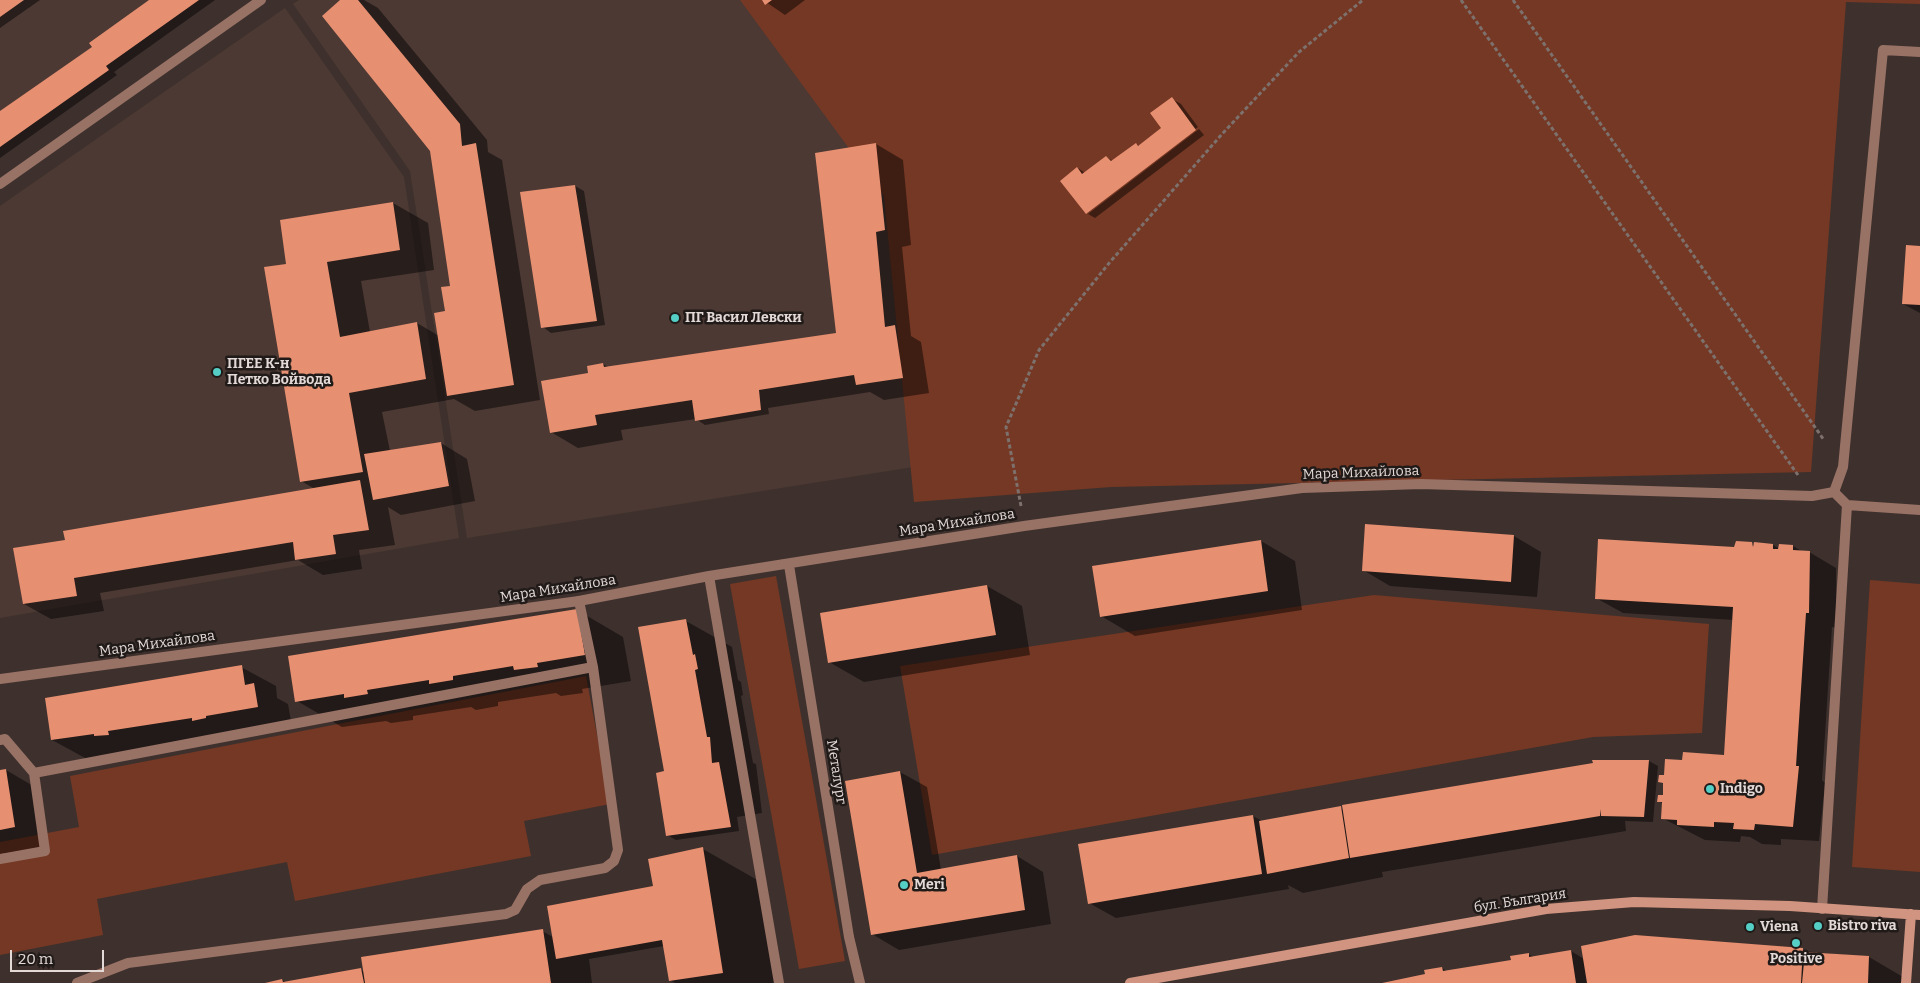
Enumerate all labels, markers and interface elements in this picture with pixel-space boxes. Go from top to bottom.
place label: ПГ Васил Левски [685,310,802,326]
marker: ПГ Васил Левски [669,312,681,324]
place label: ПГЕЕ К-н Петко Войвода [227,356,331,388]
marker: ПГЕЕ К-н Петко Войвода [211,366,223,378]
street label: Мара Михайлова [1302,463,1420,483]
street label: Мара Михайлова [898,506,1016,540]
street label: Мара Михайлова [499,572,617,606]
street label: Мара Михайлова [98,628,216,660]
street label: Металург [823,739,849,805]
place label: Indigo [1720,781,1763,797]
marker: Indigo [1704,783,1716,795]
place label: Meri [914,877,945,893]
marker: Meri [898,879,910,891]
street label: бул. България [1473,885,1567,917]
place label: Bistro riva [1828,918,1897,934]
place label: Viena [1760,919,1798,935]
marker: Bistro riva [1812,920,1824,932]
marker: Viena [1744,921,1756,933]
marker: Positive [1790,937,1802,949]
scale bar [12,940,106,972]
text: 20 m [18,950,53,968]
place label: Positive [1770,951,1822,967]

